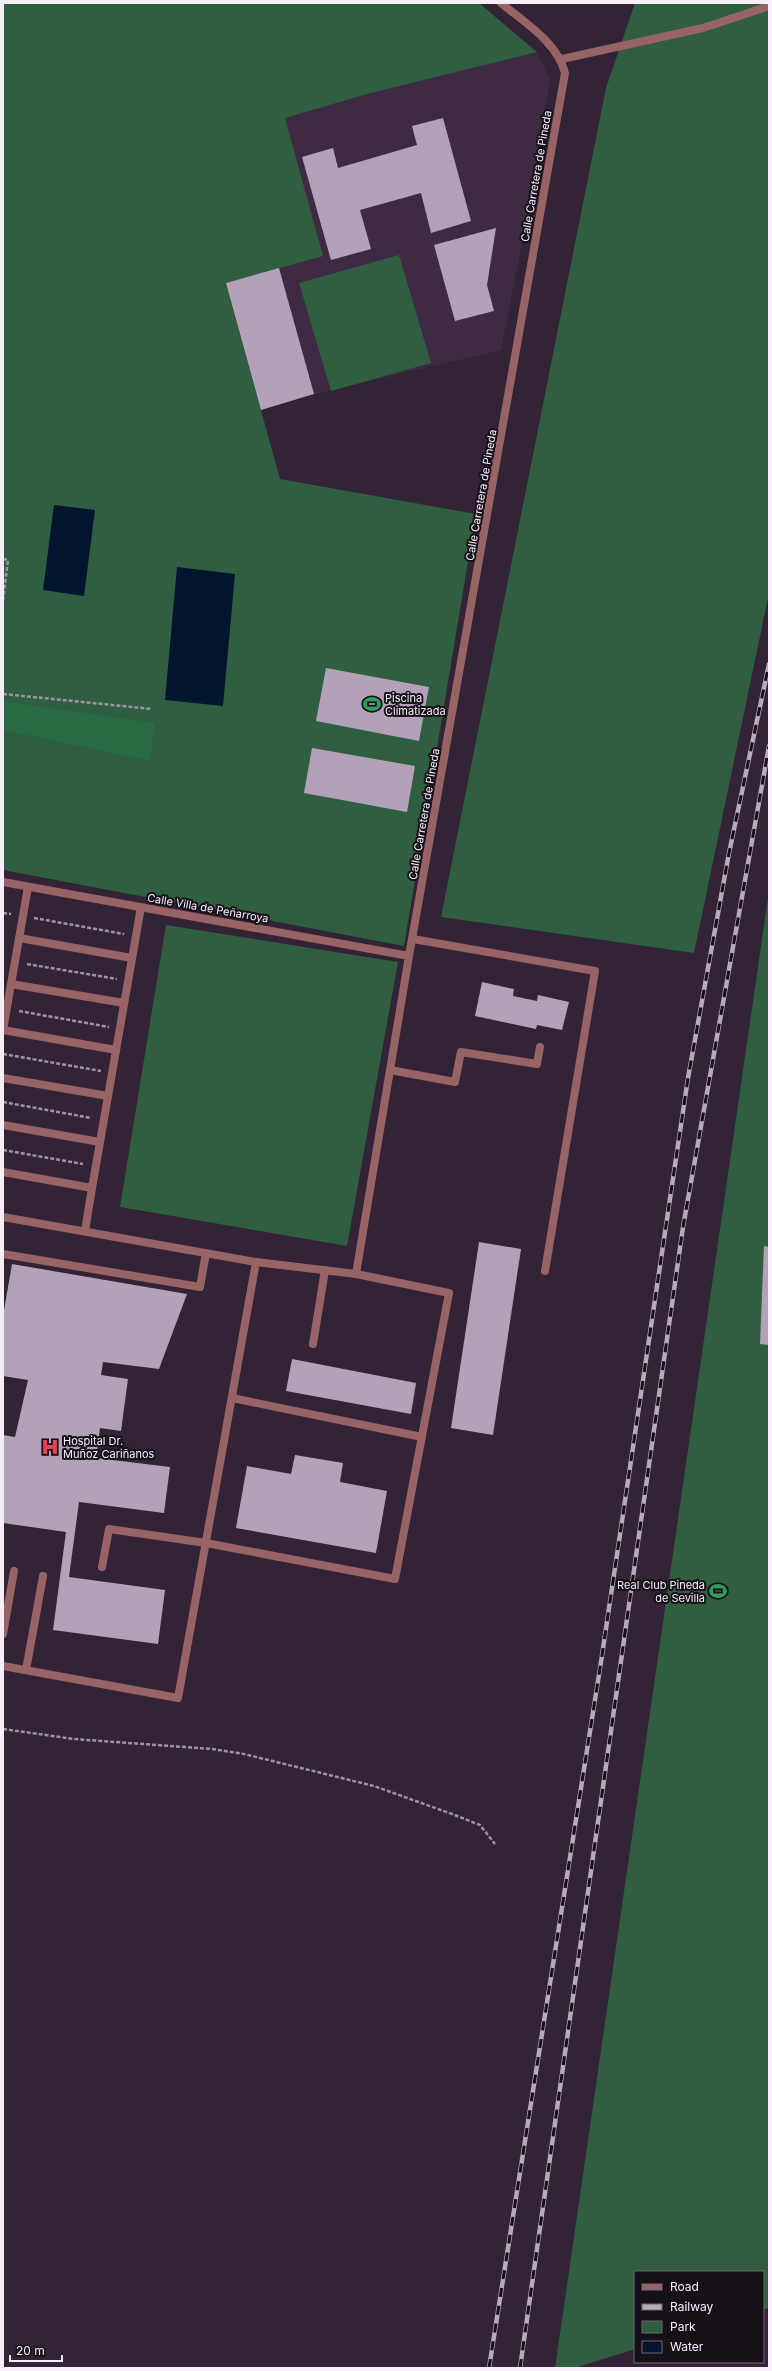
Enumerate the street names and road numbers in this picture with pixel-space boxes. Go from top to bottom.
street label: Calle Carretera de Pineda [518,109,554,243]
street label: Calle Carretera de Pineda [463,428,499,562]
street label: Calle Carretera de Pineda [406,747,442,881]
street label: Calle Villa de Peñarroya [146,890,270,926]

